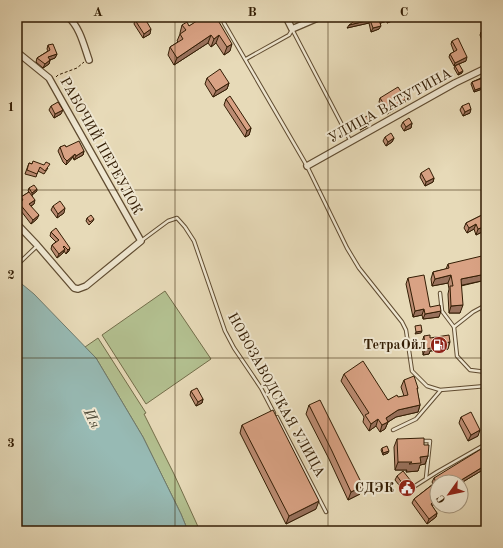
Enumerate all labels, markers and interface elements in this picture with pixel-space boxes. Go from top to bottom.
text: A [93,6,103,19]
text: B [247,6,257,19]
text: C [400,6,408,19]
street label: УЛИЦА ВАТУТИНА [326,66,454,146]
street label: РАБОЧИЙ ПЕРЕУЛОК [57,73,148,217]
text: 1 [7,101,15,114]
text: 2 [7,269,15,282]
street label: НОВОЗАВОДСКАЯ УЛИЦА [225,310,327,480]
fuel station icon: ТетраОйл [429,335,449,355]
place label: ТетраОйл [363,338,426,352]
water label: Ия [80,406,102,431]
text: 3 [7,437,15,450]
north arrow [429,474,469,514]
public building icon: СДЭК [397,478,417,498]
place label: СДЭК [355,481,395,495]
text: С [435,493,448,505]

